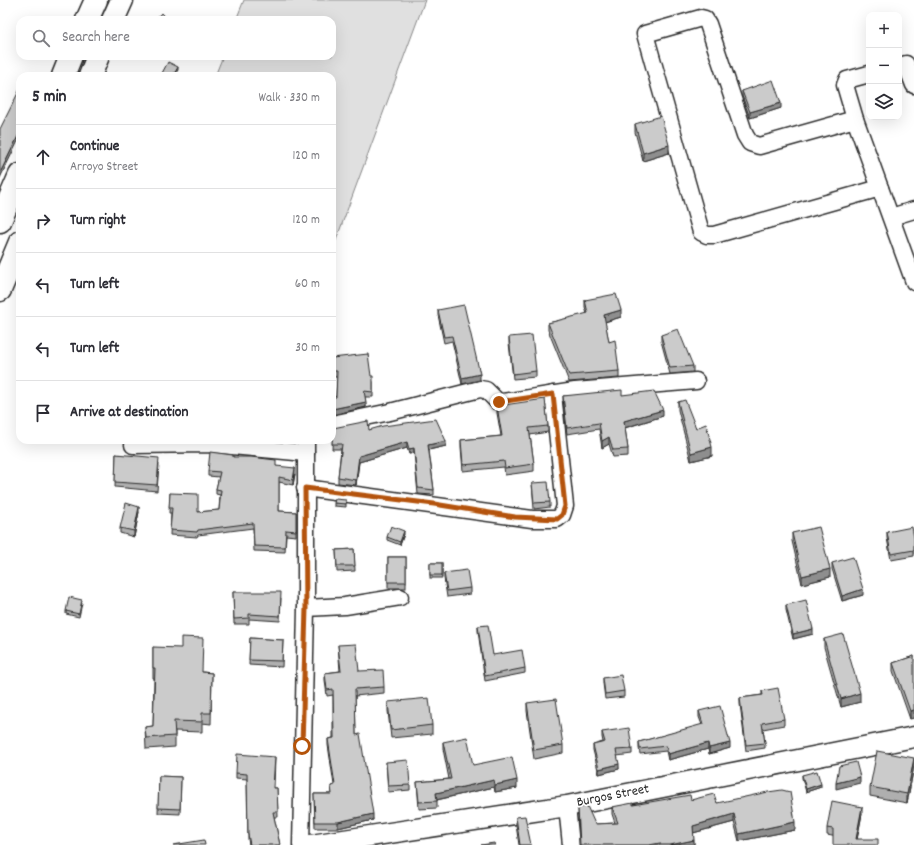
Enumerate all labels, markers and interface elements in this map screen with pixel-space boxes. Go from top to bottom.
map controls [866,12,902,120]
button: + [866,12,902,48]
search box [16,16,336,60]
icon: search [30,27,52,49]
text: Search here [62,27,130,49]
button: − [866,48,902,84]
button: layers [866,84,902,120]
text: 5 min [32,86,66,110]
text: Walk · 330 m [259,89,320,108]
text: Continue [70,136,119,158]
icon: ahead [32,146,54,168]
text: 120 m [292,147,320,166]
text: Arroyo Street [70,158,138,177]
icon: right [32,210,54,232]
text: Turn right [70,210,126,232]
text: 120 m [292,211,320,230]
icon: left [32,274,54,296]
text: Turn left [70,274,119,296]
text: 60 m [295,275,320,294]
icon: left [32,338,54,360]
text: Turn left [70,338,119,360]
text: 30 m [295,339,320,358]
route end [490,393,508,411]
icon: arrive [32,402,54,424]
text: Arrive at destination [70,402,188,424]
route start [293,737,311,755]
street label: Burgos Street [575,779,651,813]

